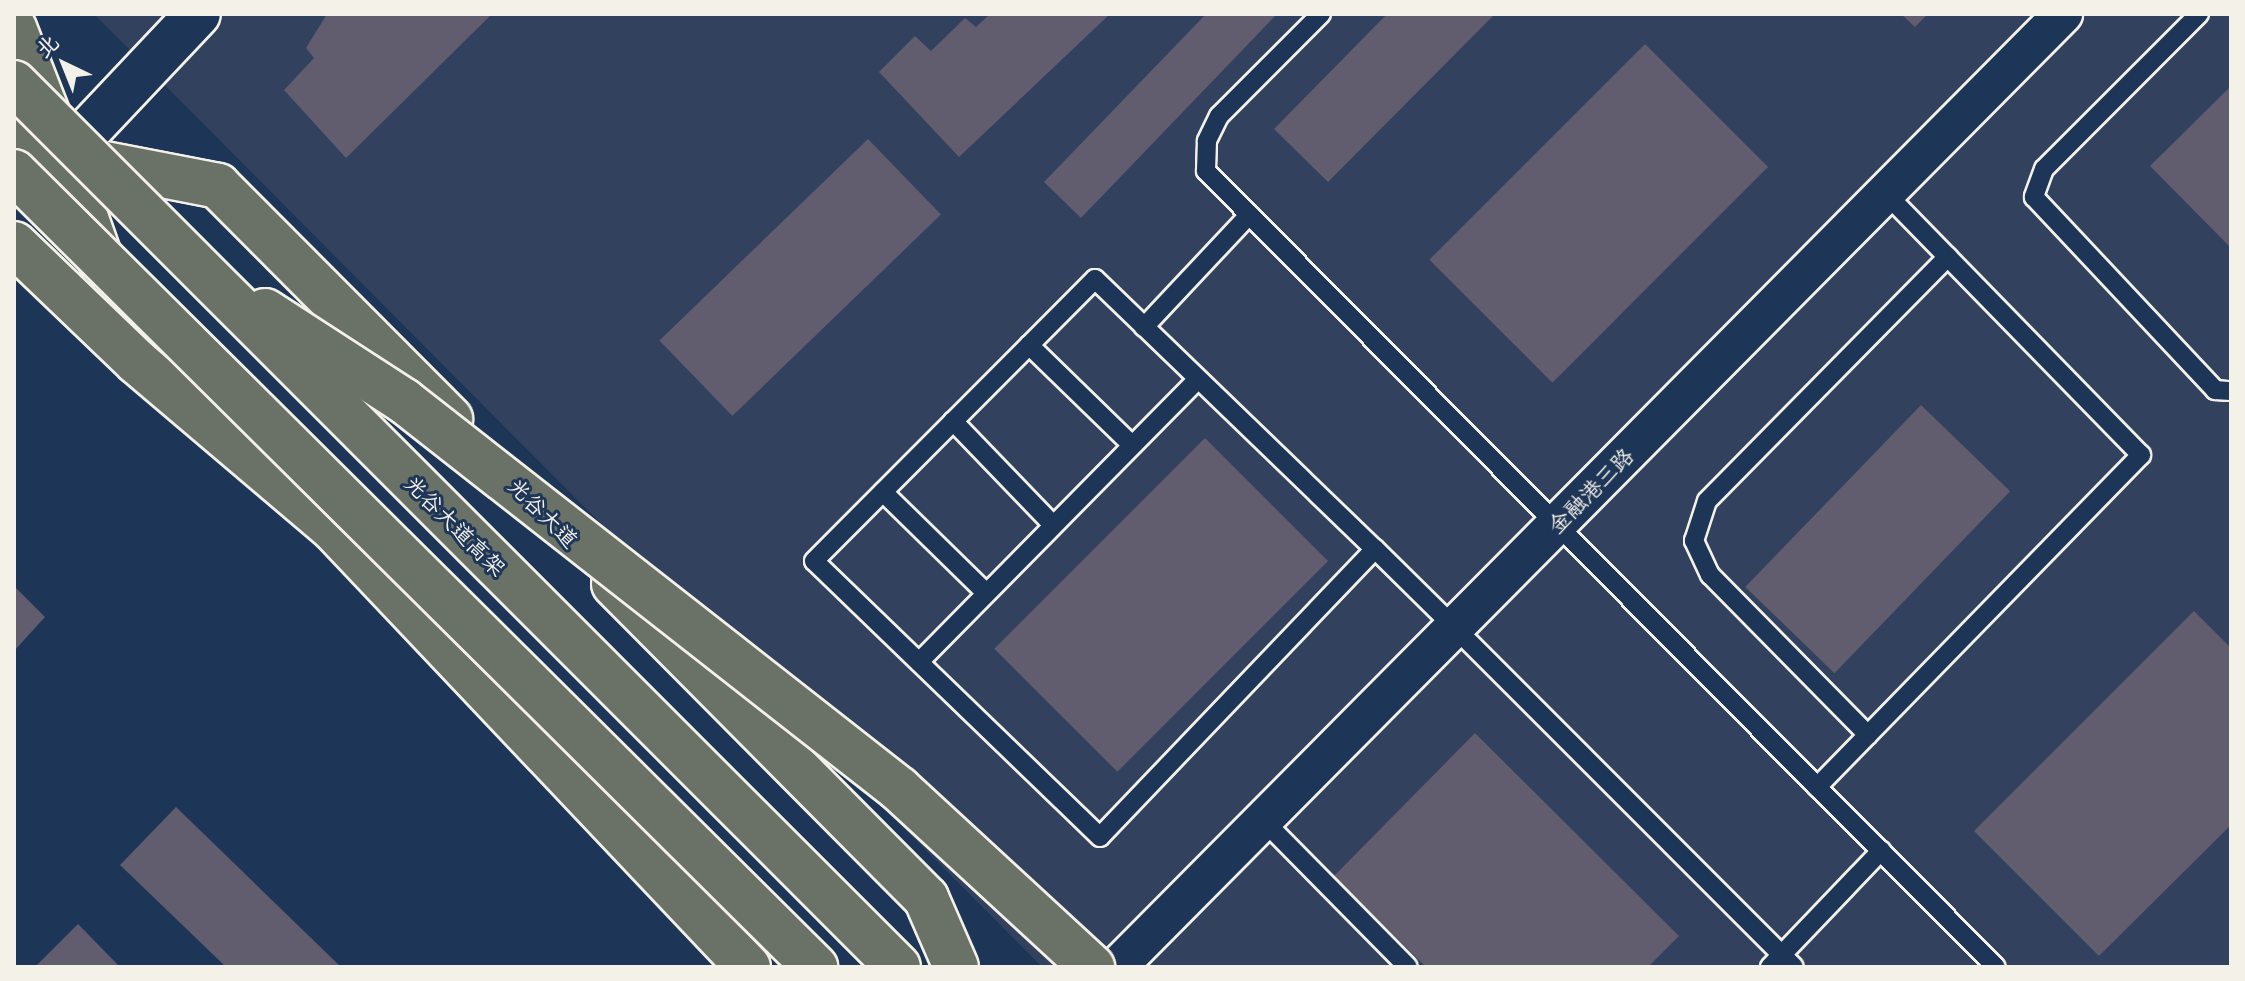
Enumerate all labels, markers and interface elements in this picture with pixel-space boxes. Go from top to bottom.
north arrow [24,24,104,104]
text: 北 [26,24,69,68]
street label: 金融港三路 [1543,443,1639,539]
street label: 光谷大道高架 [399,470,511,582]
street label: 光谷大道 [503,473,583,553]

